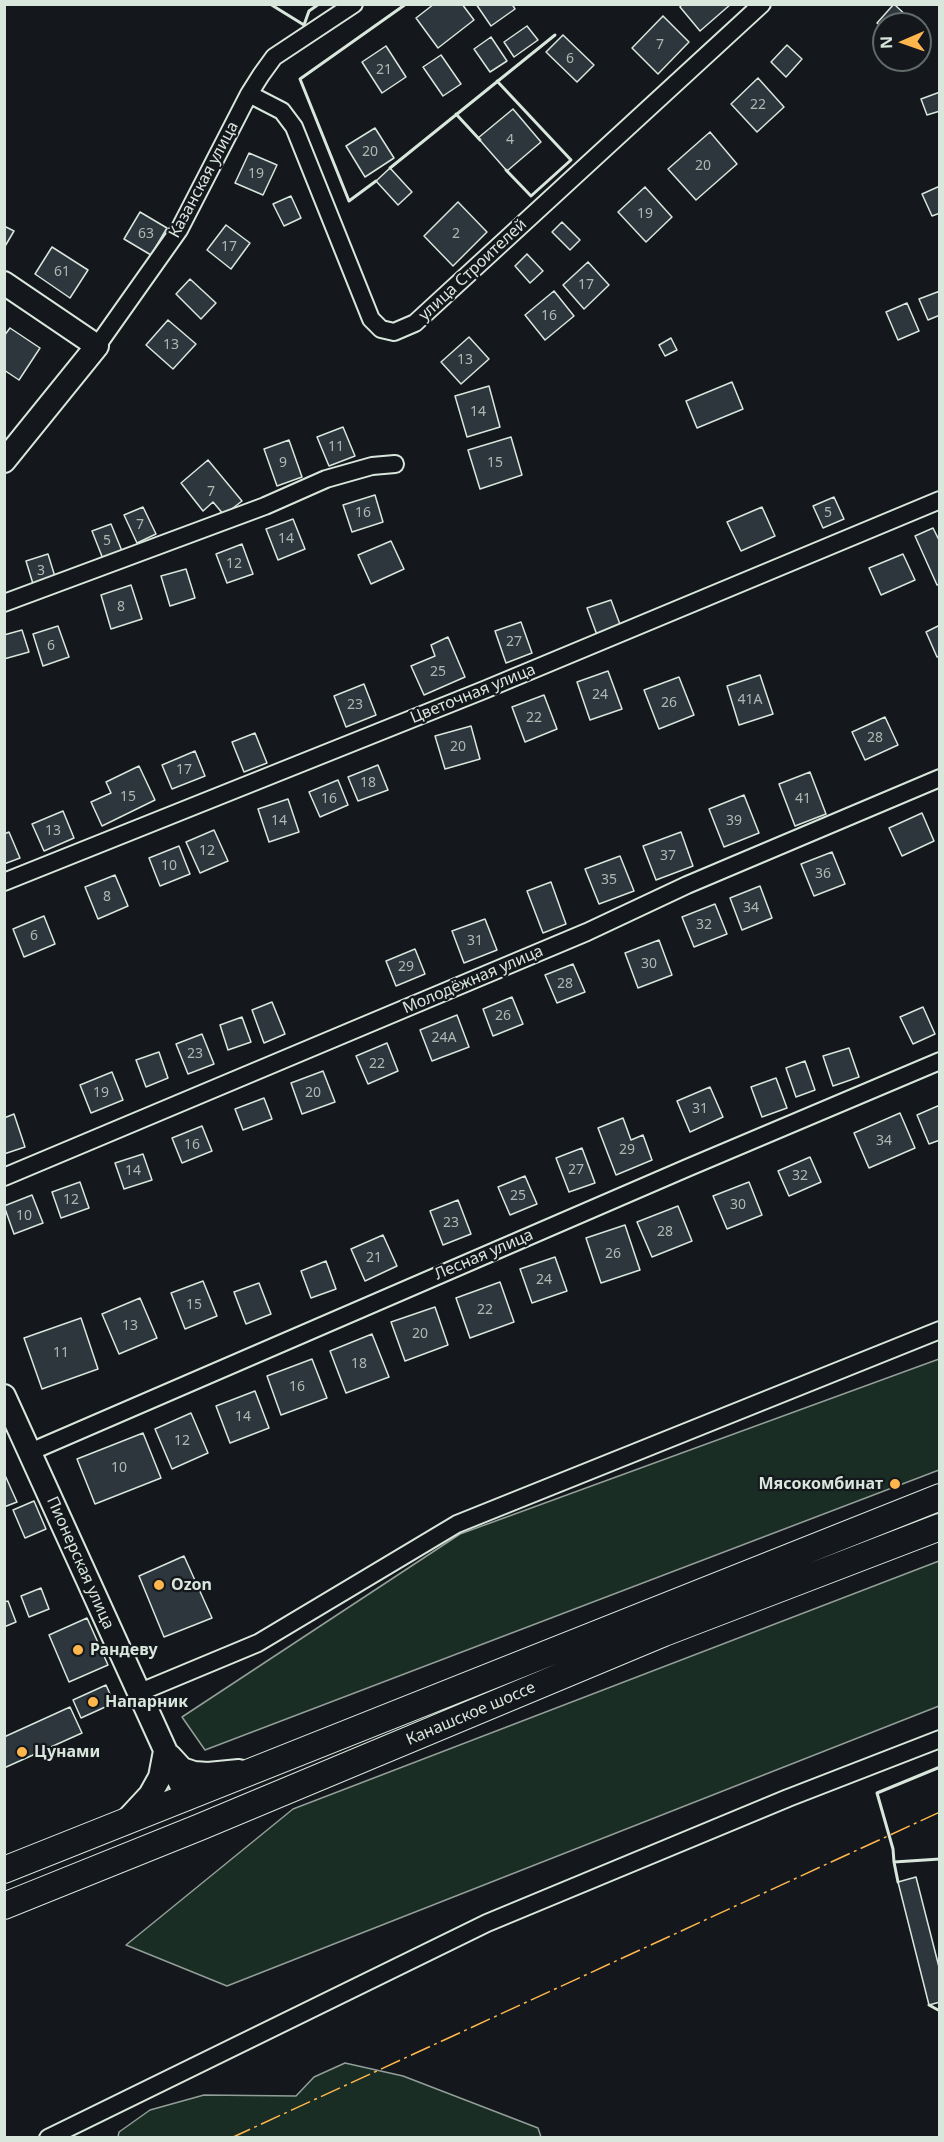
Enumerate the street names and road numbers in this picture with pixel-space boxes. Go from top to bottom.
street label: Казанская улица [165,119,243,241]
street label: улица Строителей [415,215,531,325]
street label: Цветочная улица [408,660,538,728]
street label: Молодёжная улица [400,942,546,1018]
street label: Лесная улица [432,1226,536,1284]
street label: Пионерская улица [42,1494,118,1632]
street label: Канашское шоссе [404,1678,538,1750]

